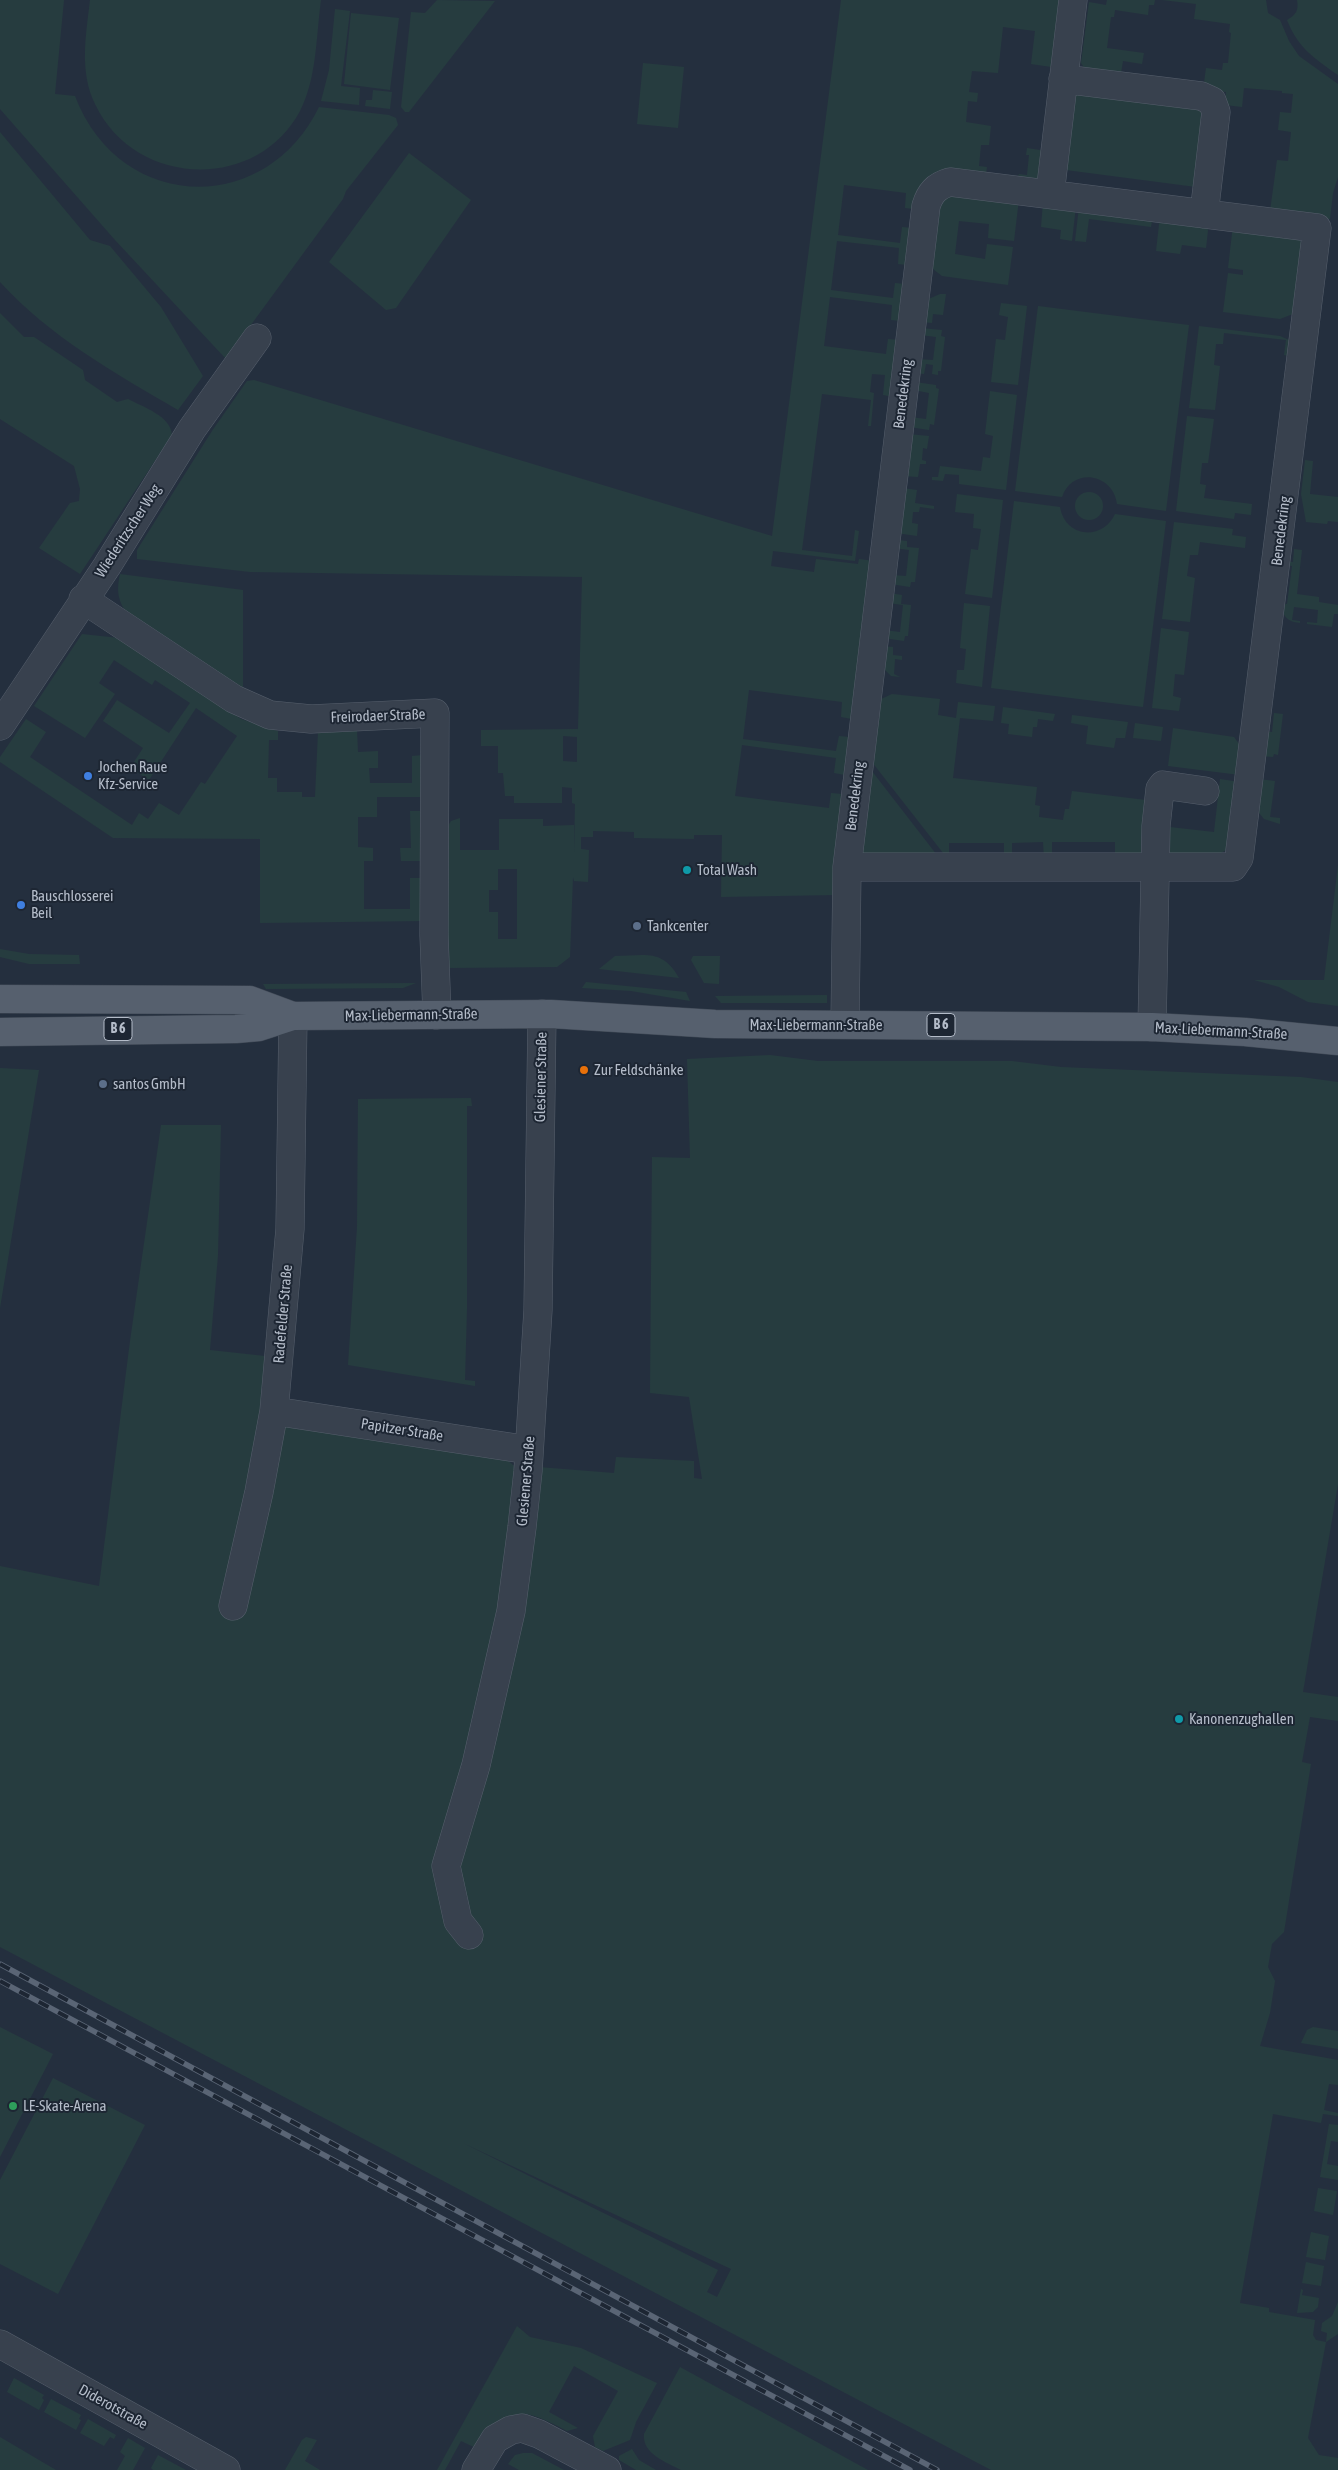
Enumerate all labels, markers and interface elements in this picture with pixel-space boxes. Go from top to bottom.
street label: Benedekring [890,358,916,430]
street label: Wiederitzscher Weg [91,481,165,581]
street label: Benedekring [1268,495,1294,567]
street label: Freirodaer Straße [330,705,426,727]
place label: Jochen Raue Kfz-Service [98,758,167,793]
street label: Benedekring [842,760,868,832]
marker: Jochen Raue Kfz-Service [82,770,94,782]
place label: Total Wash [697,861,757,879]
marker: Total Wash [681,864,693,876]
place label: Bauschlosserei Beil [31,887,113,922]
marker: Bauschlosserei Beil [15,899,27,911]
place label: Tankcenter [647,917,708,935]
marker: Tankcenter [631,920,643,932]
street label: Max-Liebermann-Straße [344,1005,478,1025]
road number: B 6 [927,1014,955,1036]
street label: Max-Liebermann-Straße [750,1016,882,1034]
road number: B 6 [104,1018,132,1040]
street label: Max-Liebermann-Straße [1154,1019,1288,1043]
street label: Glesiener Straße [531,1032,551,1122]
place label: Zur Feldschänke [594,1061,683,1079]
marker: Zur Feldschänke [578,1064,590,1076]
place label: santos GmbH [113,1075,186,1093]
marker: santos GmbH [97,1078,109,1090]
street label: Radefelder Straße [270,1264,296,1364]
street label: Papitzer Straße [360,1415,444,1445]
street label: Glesiener Straße [513,1435,539,1527]
place label: Kanonenzughallen [1189,1710,1294,1728]
marker: Kanonenzughallen [1173,1713,1185,1725]
place label: LE-Skate-Arena [23,2097,106,2115]
marker: LE-Skate-Arena [7,2100,19,2112]
street label: Diderotstraße [75,2381,151,2433]

